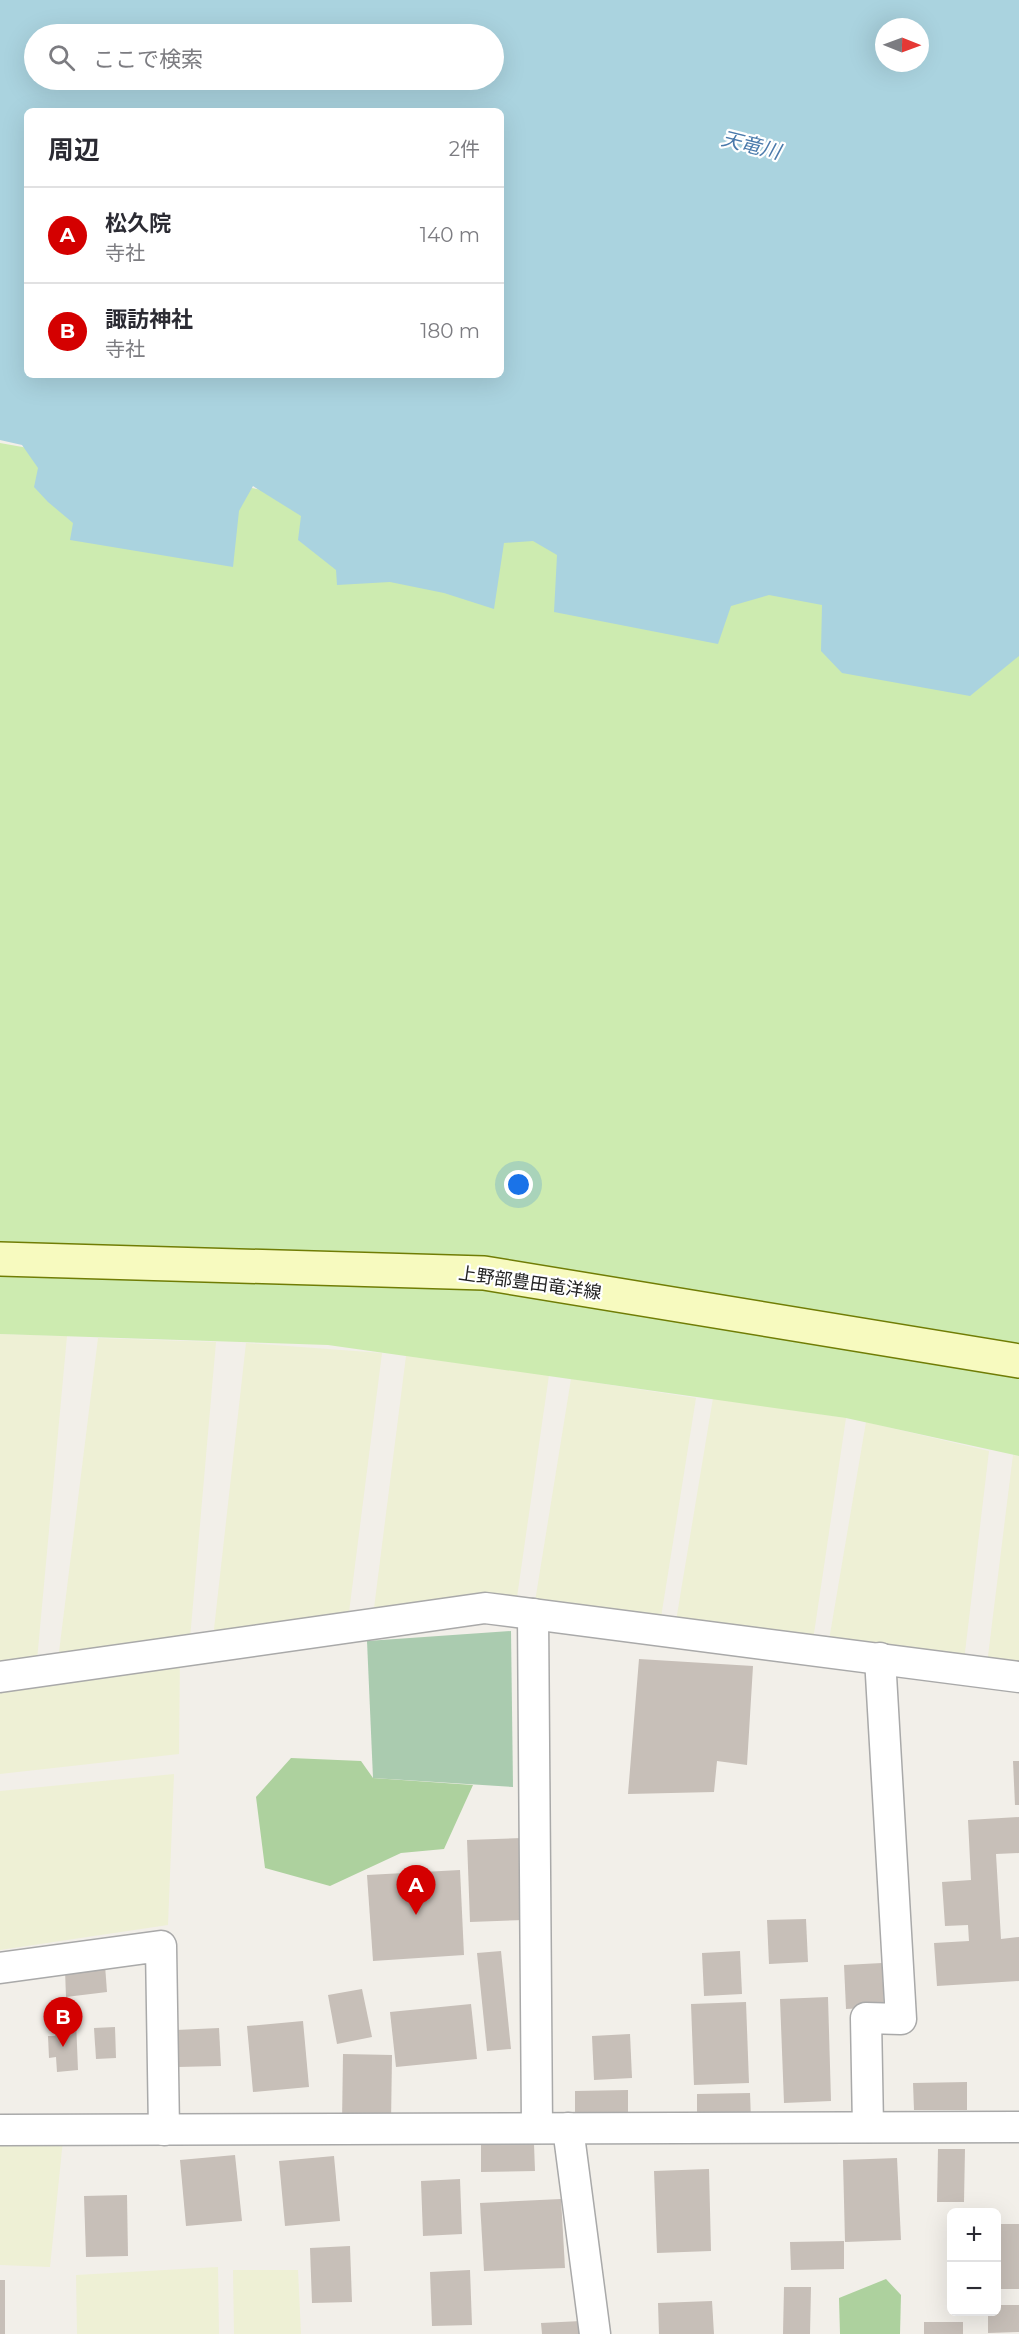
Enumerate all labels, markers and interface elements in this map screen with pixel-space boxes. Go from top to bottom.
north arrow [875,18,929,72]
search box [24,24,504,90]
icon: search [45,41,78,74]
text: ここで検索 [93,46,203,73]
water label: 天竜川 [719,126,785,164]
text: 周辺 [48,134,100,166]
text: 2件 [449,137,480,161]
text: 松久院 [105,210,171,237]
text: A [60,223,75,247]
text: 140 m [420,223,480,247]
text: 寺社 [105,241,145,265]
text: 諏訪神社 [105,306,193,333]
text: B [60,319,75,343]
text: 180 m [420,319,480,343]
text: 寺社 [105,337,145,361]
your location [504,1170,533,1199]
street label: 上野部豊田竜洋線 [457,1262,603,1304]
pin: A [396,1866,436,1915]
pin: B [44,1998,82,2047]
map controls [947,2208,1001,2316]
button: + [947,2208,1001,2262]
button: − [947,2262,1001,2316]

